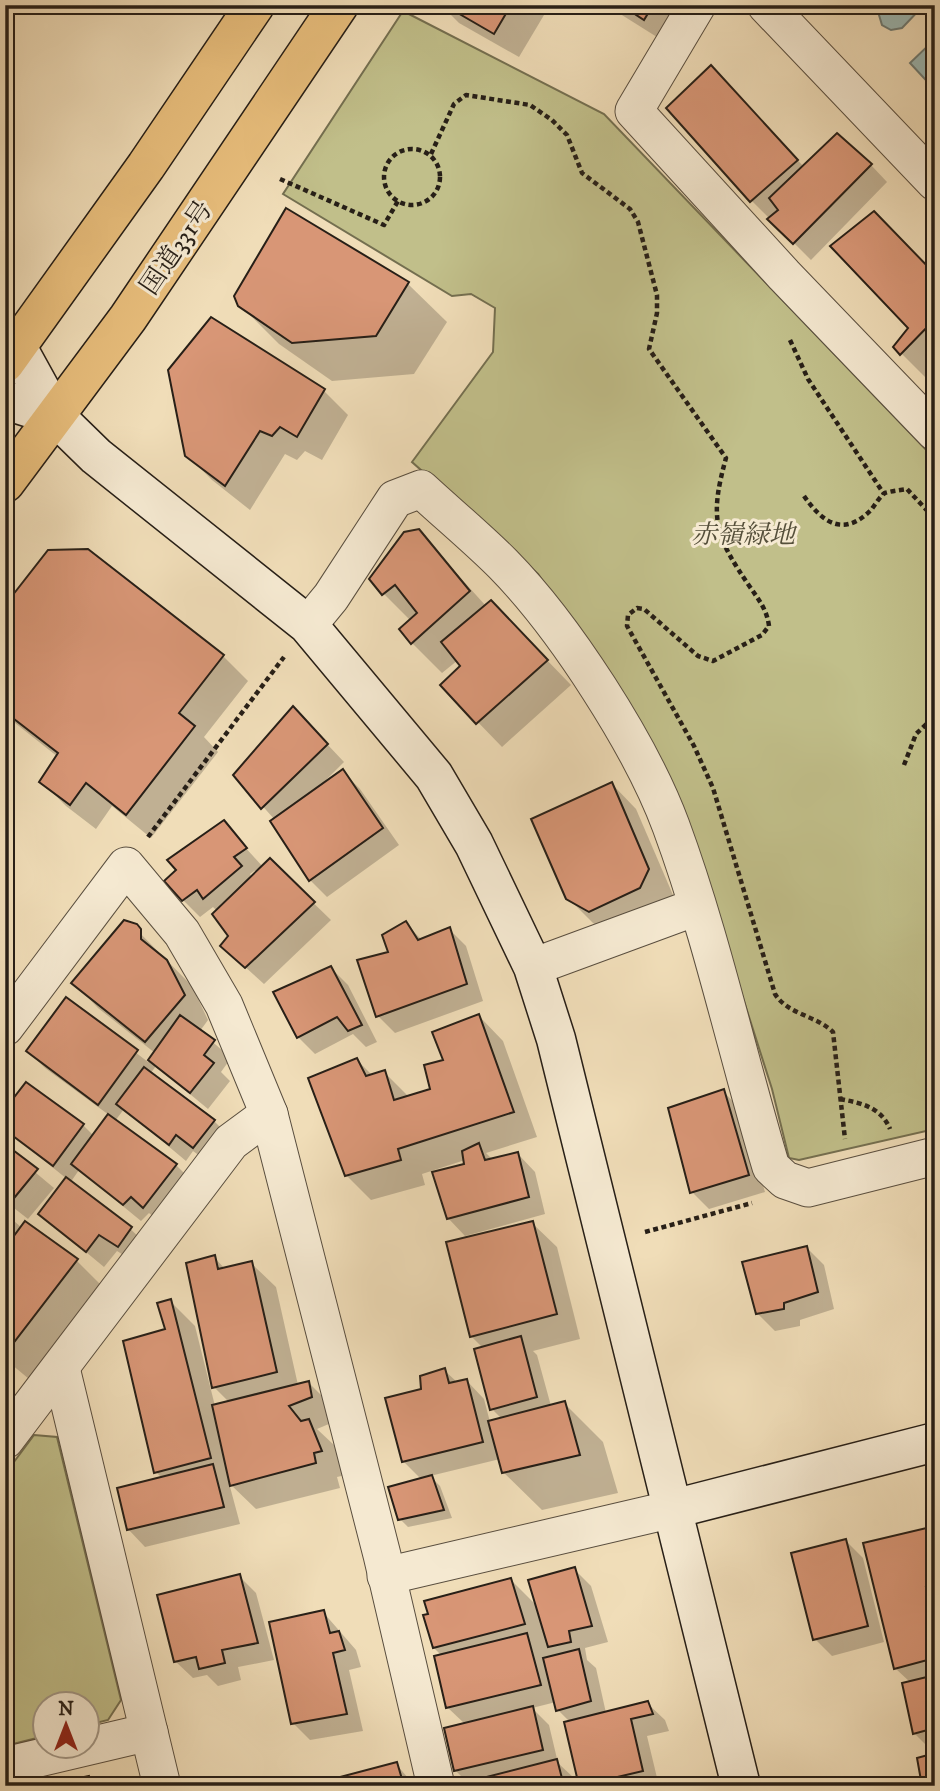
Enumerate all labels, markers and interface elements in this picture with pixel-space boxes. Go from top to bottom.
street label: 国道331号 [133,194,221,302]
park label: 赤嶺緑地 [691,519,798,552]
north arrow [32,1690,102,1760]
text: N [58,1698,74,1721]

